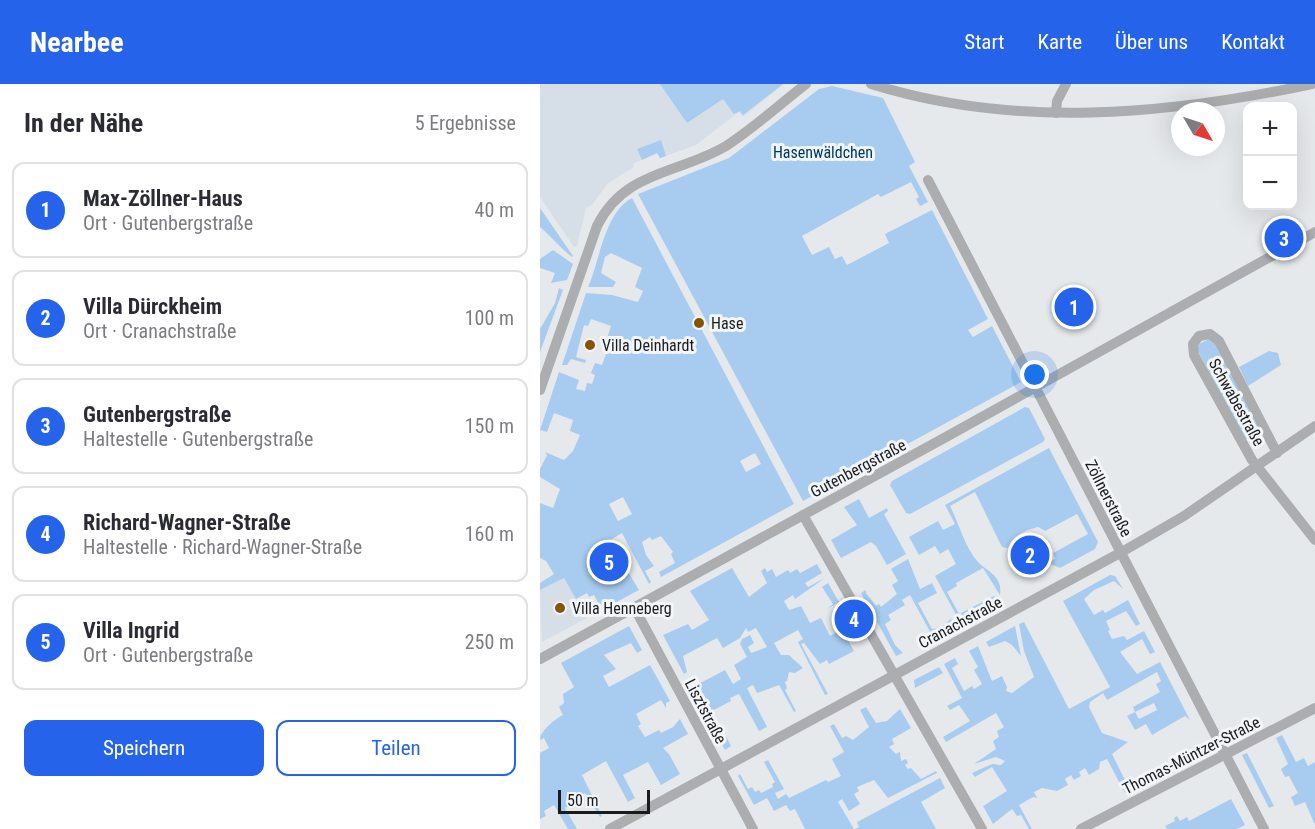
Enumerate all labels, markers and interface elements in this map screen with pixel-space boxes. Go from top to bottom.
text: Nearbee [30,26,124,59]
text: Start [964,30,1005,54]
text: Karte [1038,30,1082,54]
text: Über uns [1115,30,1188,54]
text: Kontakt [1221,30,1285,54]
north arrow [1171,102,1225,156]
map controls [1243,102,1297,210]
button: + [1243,102,1297,156]
text: In der Nähe [24,108,143,138]
text: 5 Ergebnisse [415,111,516,135]
park label: Hasenwäldchen [773,143,873,162]
button: − [1243,156,1297,210]
text: Max-Zöllner-Haus [83,186,243,211]
text: 1 [40,198,51,222]
text: 40 m [475,198,514,222]
text: Ort · Gutenbergstraße [83,211,253,235]
pin: 3 [1264,216,1304,260]
pin: 1 [1054,284,1094,330]
text: Villa Dürckheim [83,294,222,319]
text: 2 [40,306,51,330]
text: 100 m [465,306,514,330]
place label: Hase [711,314,743,333]
marker: Hase [692,316,706,330]
text: Ort · Cranachstraße [83,319,237,343]
place label: Villa Deinhardt [602,336,694,355]
marker: Villa Deinhardt [583,338,597,352]
street label: Schwabestraße [1205,355,1268,449]
your location [1020,360,1049,389]
text: Gutenbergstraße [83,402,231,427]
text: 3 [40,414,51,438]
text: 150 m [465,414,514,438]
text: Haltestelle · Gutenbergstraße [83,427,314,451]
street label: Gutenbergstraße [807,435,909,502]
street label: Zöllnerstraße [1081,457,1136,540]
text: Richard-Wagner-Straße [83,510,291,535]
text: 4 [40,522,51,546]
text: 160 m [465,522,514,546]
pin: 2 [1010,532,1050,578]
text: Haltestelle · Richard-Wagner-Straße [83,535,362,559]
pin: 5 [590,540,628,584]
street label: Cranachstraße [915,592,1005,652]
pin: 4 [834,596,874,642]
place label: Villa Henneberg [572,599,672,618]
marker: Villa Henneberg [553,601,567,615]
text: Villa Ingrid [83,618,179,643]
text: 5 [40,630,51,654]
text: 250 m [465,630,514,654]
text: Ort · Gutenbergstraße [83,643,253,667]
street label: Lisztstraße [681,676,730,747]
street label: Thomas-Müntzer-Straße [1119,713,1263,798]
button: Speichern [24,720,264,776]
button: Teilen [276,720,516,776]
scale bar [558,787,650,814]
text: 50 m [567,791,599,810]

